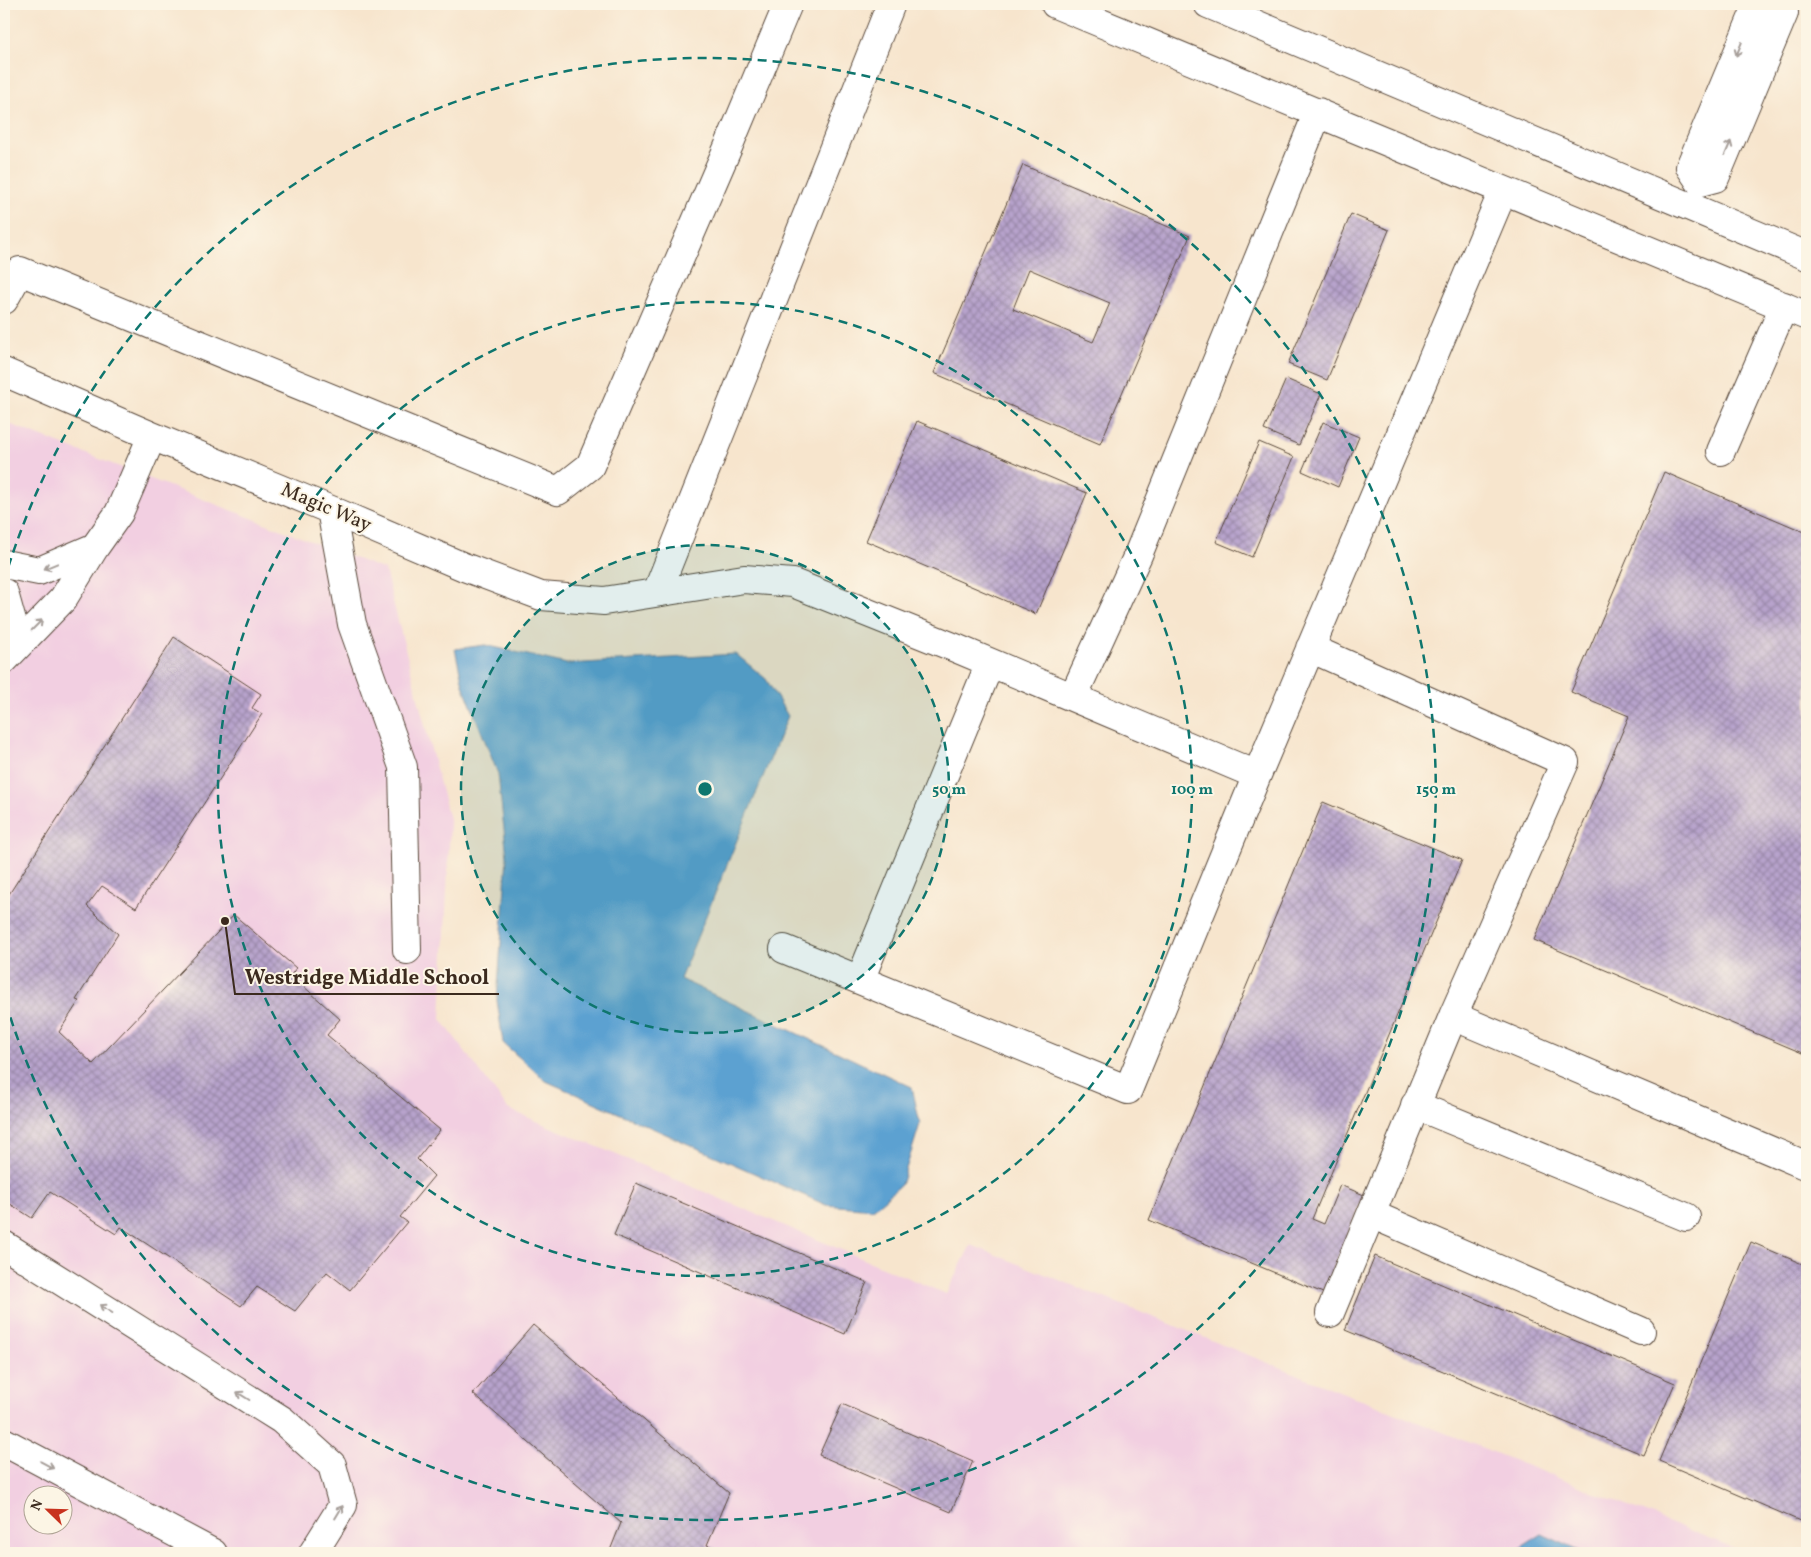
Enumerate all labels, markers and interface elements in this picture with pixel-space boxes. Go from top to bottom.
one-way arrow [1734,41,1743,56]
one-way arrow [1723,141,1733,156]
street label: Magic Way [276,476,376,540]
one-way arrow [44,561,59,571]
one-way arrow [31,619,43,631]
centre of rings [696,780,714,798]
text: 50 m [932,780,966,801]
text: 100 m [1171,780,1214,801]
text: 150 m [1416,780,1456,801]
callout: Westridge Middle School [235,958,499,994]
text: Westridge Middle School [245,964,489,993]
one-way arrow [99,1304,113,1314]
one-way arrow [237,1391,251,1401]
one-way arrow [39,1461,54,1470]
north arrow [22,1484,72,1534]
text: N [27,1497,48,1514]
one-way arrow [334,1505,344,1519]

